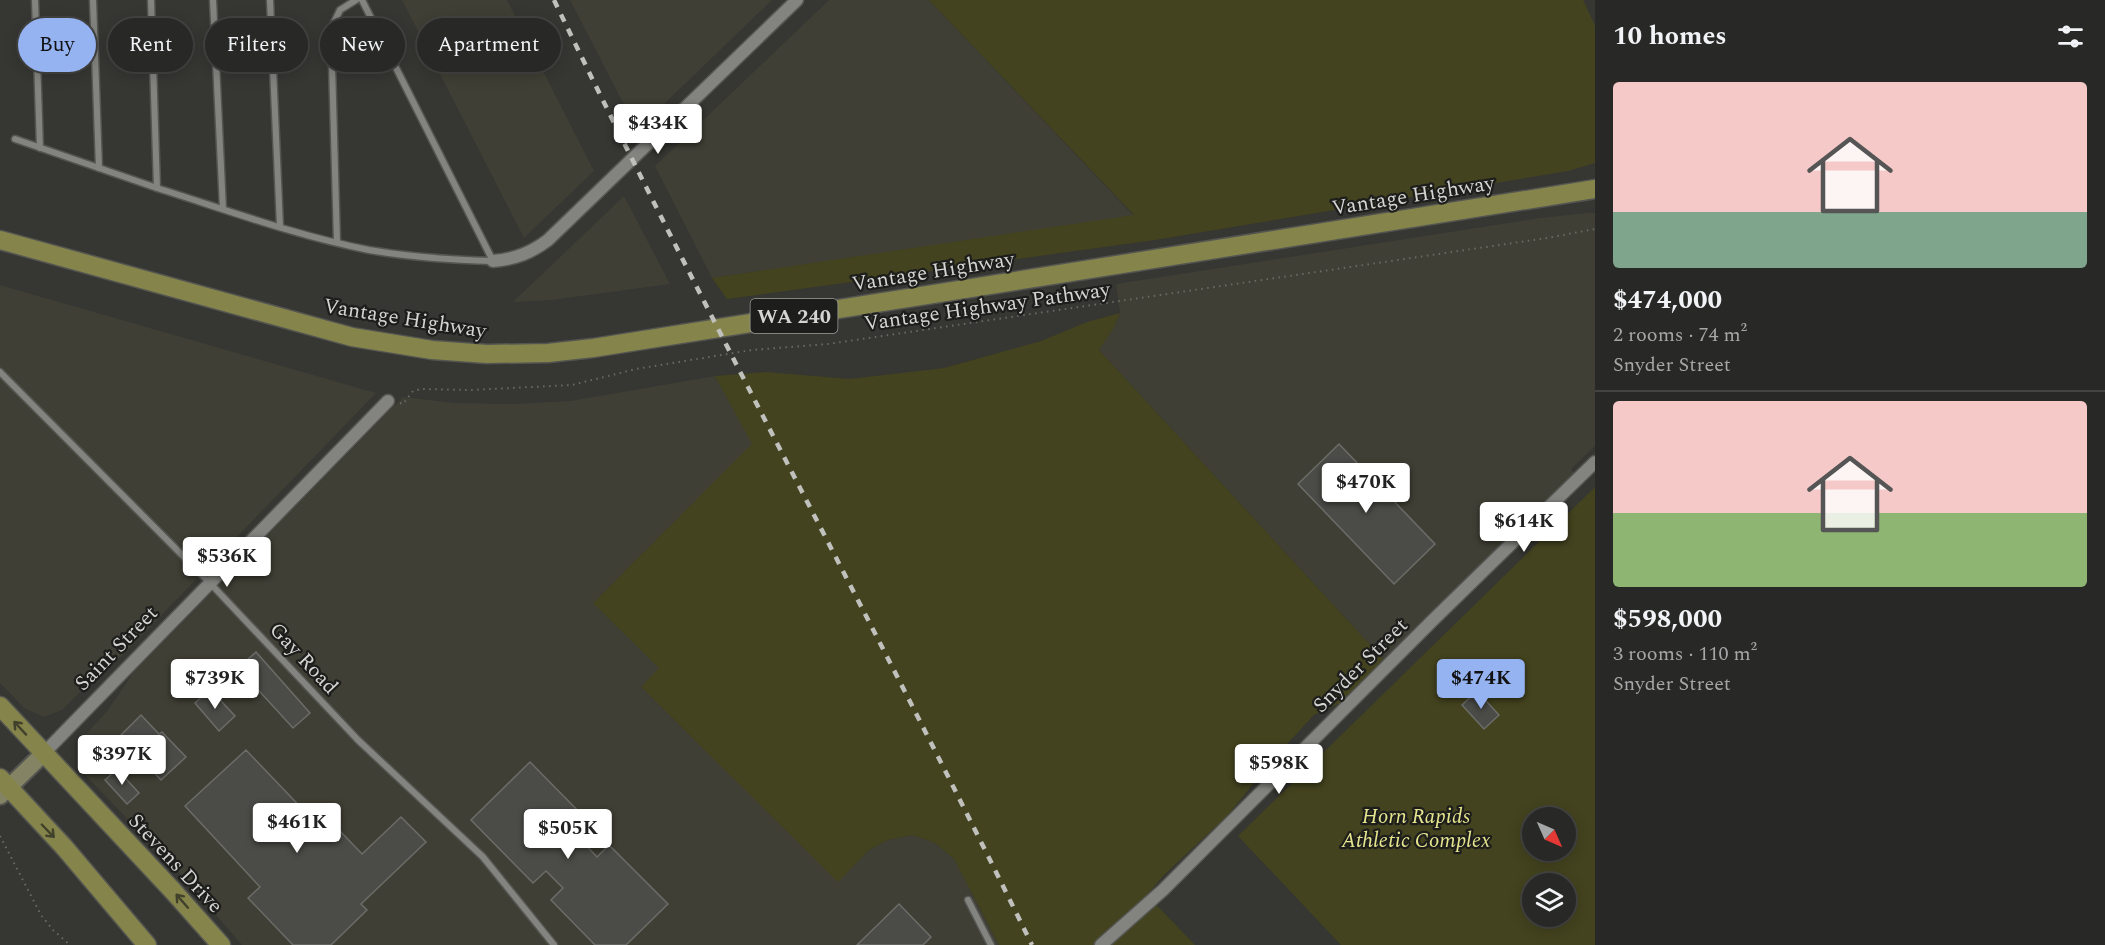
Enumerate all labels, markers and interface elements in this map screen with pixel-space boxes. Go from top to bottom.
text: 10 homes [1613,16,1727,56]
chip: Buy [18,18,96,72]
chip: Rent [108,18,193,72]
chip: Filters [205,18,308,72]
chip: New [320,18,405,72]
chip: Apartment [417,18,561,72]
icon: filters [2054,20,2087,53]
pin: $434K [616,104,700,155]
text: $434K [628,108,688,138]
icon: home [1796,121,1904,229]
street label: Vantage Highway [1330,167,1498,225]
street label: Vantage Highway [850,243,1018,301]
street label: Vantage Highway Pathway [862,274,1113,340]
text: $474,000 [1613,280,1722,320]
street label: Vantage Highway [321,290,489,348]
road number: WA 240 [750,299,838,333]
text: 2 rooms · 74 m² [1613,320,1747,350]
text: Snyder Street [1613,350,1731,380]
icon: home [1796,440,1904,548]
pin: $470K [1324,463,1408,514]
text: $470K [1336,467,1396,497]
pin: $614K [1482,502,1566,553]
text: $614K [1494,506,1554,536]
pin: $536K [185,537,269,588]
text: $536K [197,541,257,571]
street label: Saint Street [68,599,166,699]
text: $598,000 [1613,599,1722,639]
street label: Snyder Street [1306,611,1416,721]
street label: Gay Road [261,615,345,702]
text: 3 rooms · 110 m² [1613,639,1757,669]
pin: $739K [173,659,257,710]
pin: $474K [1439,659,1523,710]
text: $739K [185,663,245,693]
text: $474K [1451,663,1511,693]
text: Snyder Street [1613,669,1731,699]
one-way arrow [13,721,27,736]
pin: $397K [80,735,164,786]
text: $397K [92,739,152,769]
pin: $598K [1237,744,1321,795]
text: $598K [1249,748,1309,778]
park label: Horn Rapids Athletic Complex [1341,801,1490,857]
pin: $461K [255,803,339,854]
street label: Stevens Drive [120,806,230,921]
text: $461K [267,807,327,837]
north arrow [1522,807,1576,861]
map controls [1522,807,1576,927]
pin: $505K [526,809,610,860]
text: $505K [538,813,598,843]
one-way arrow [41,823,56,838]
button: layers [1522,873,1576,927]
one-way arrow [175,894,189,909]

